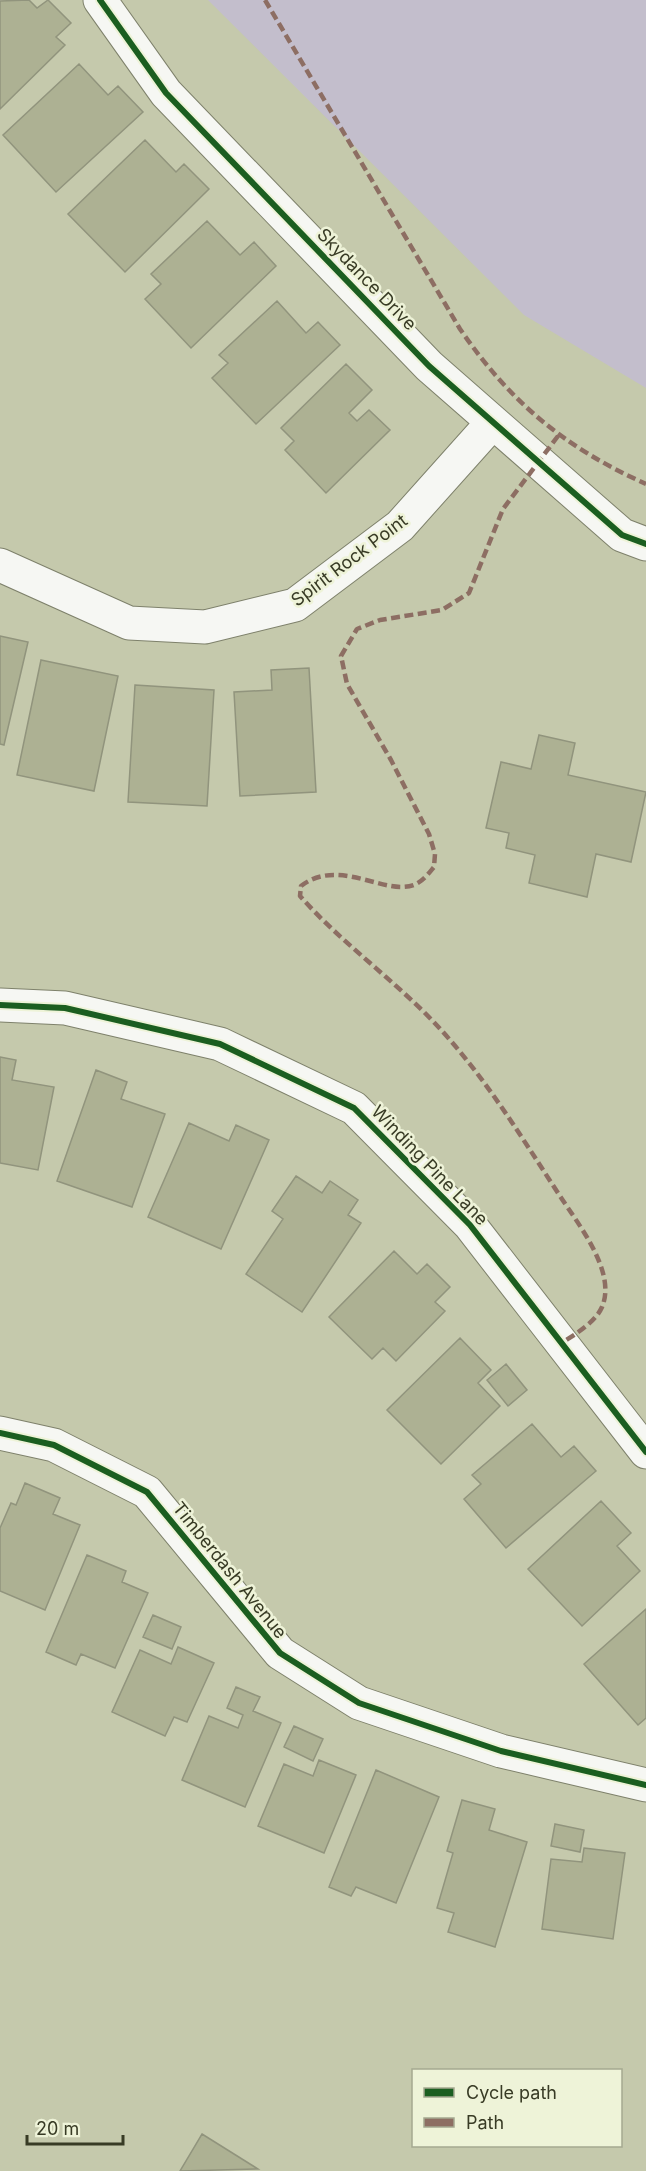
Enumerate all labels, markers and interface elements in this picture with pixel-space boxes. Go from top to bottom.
street label: Skydance Drive [313,224,421,334]
street label: Spirit Rock Point [287,510,411,610]
street label: Winding Pine Lane [367,1101,493,1229]
street label: Timberdash Avenue [169,1498,291,1642]
legend [412,2069,622,2147]
text: Cycle path [466,2082,557,2103]
scale bar [27,2108,123,2146]
text: Path [466,2112,504,2133]
text: 20 m [36,2118,79,2139]

